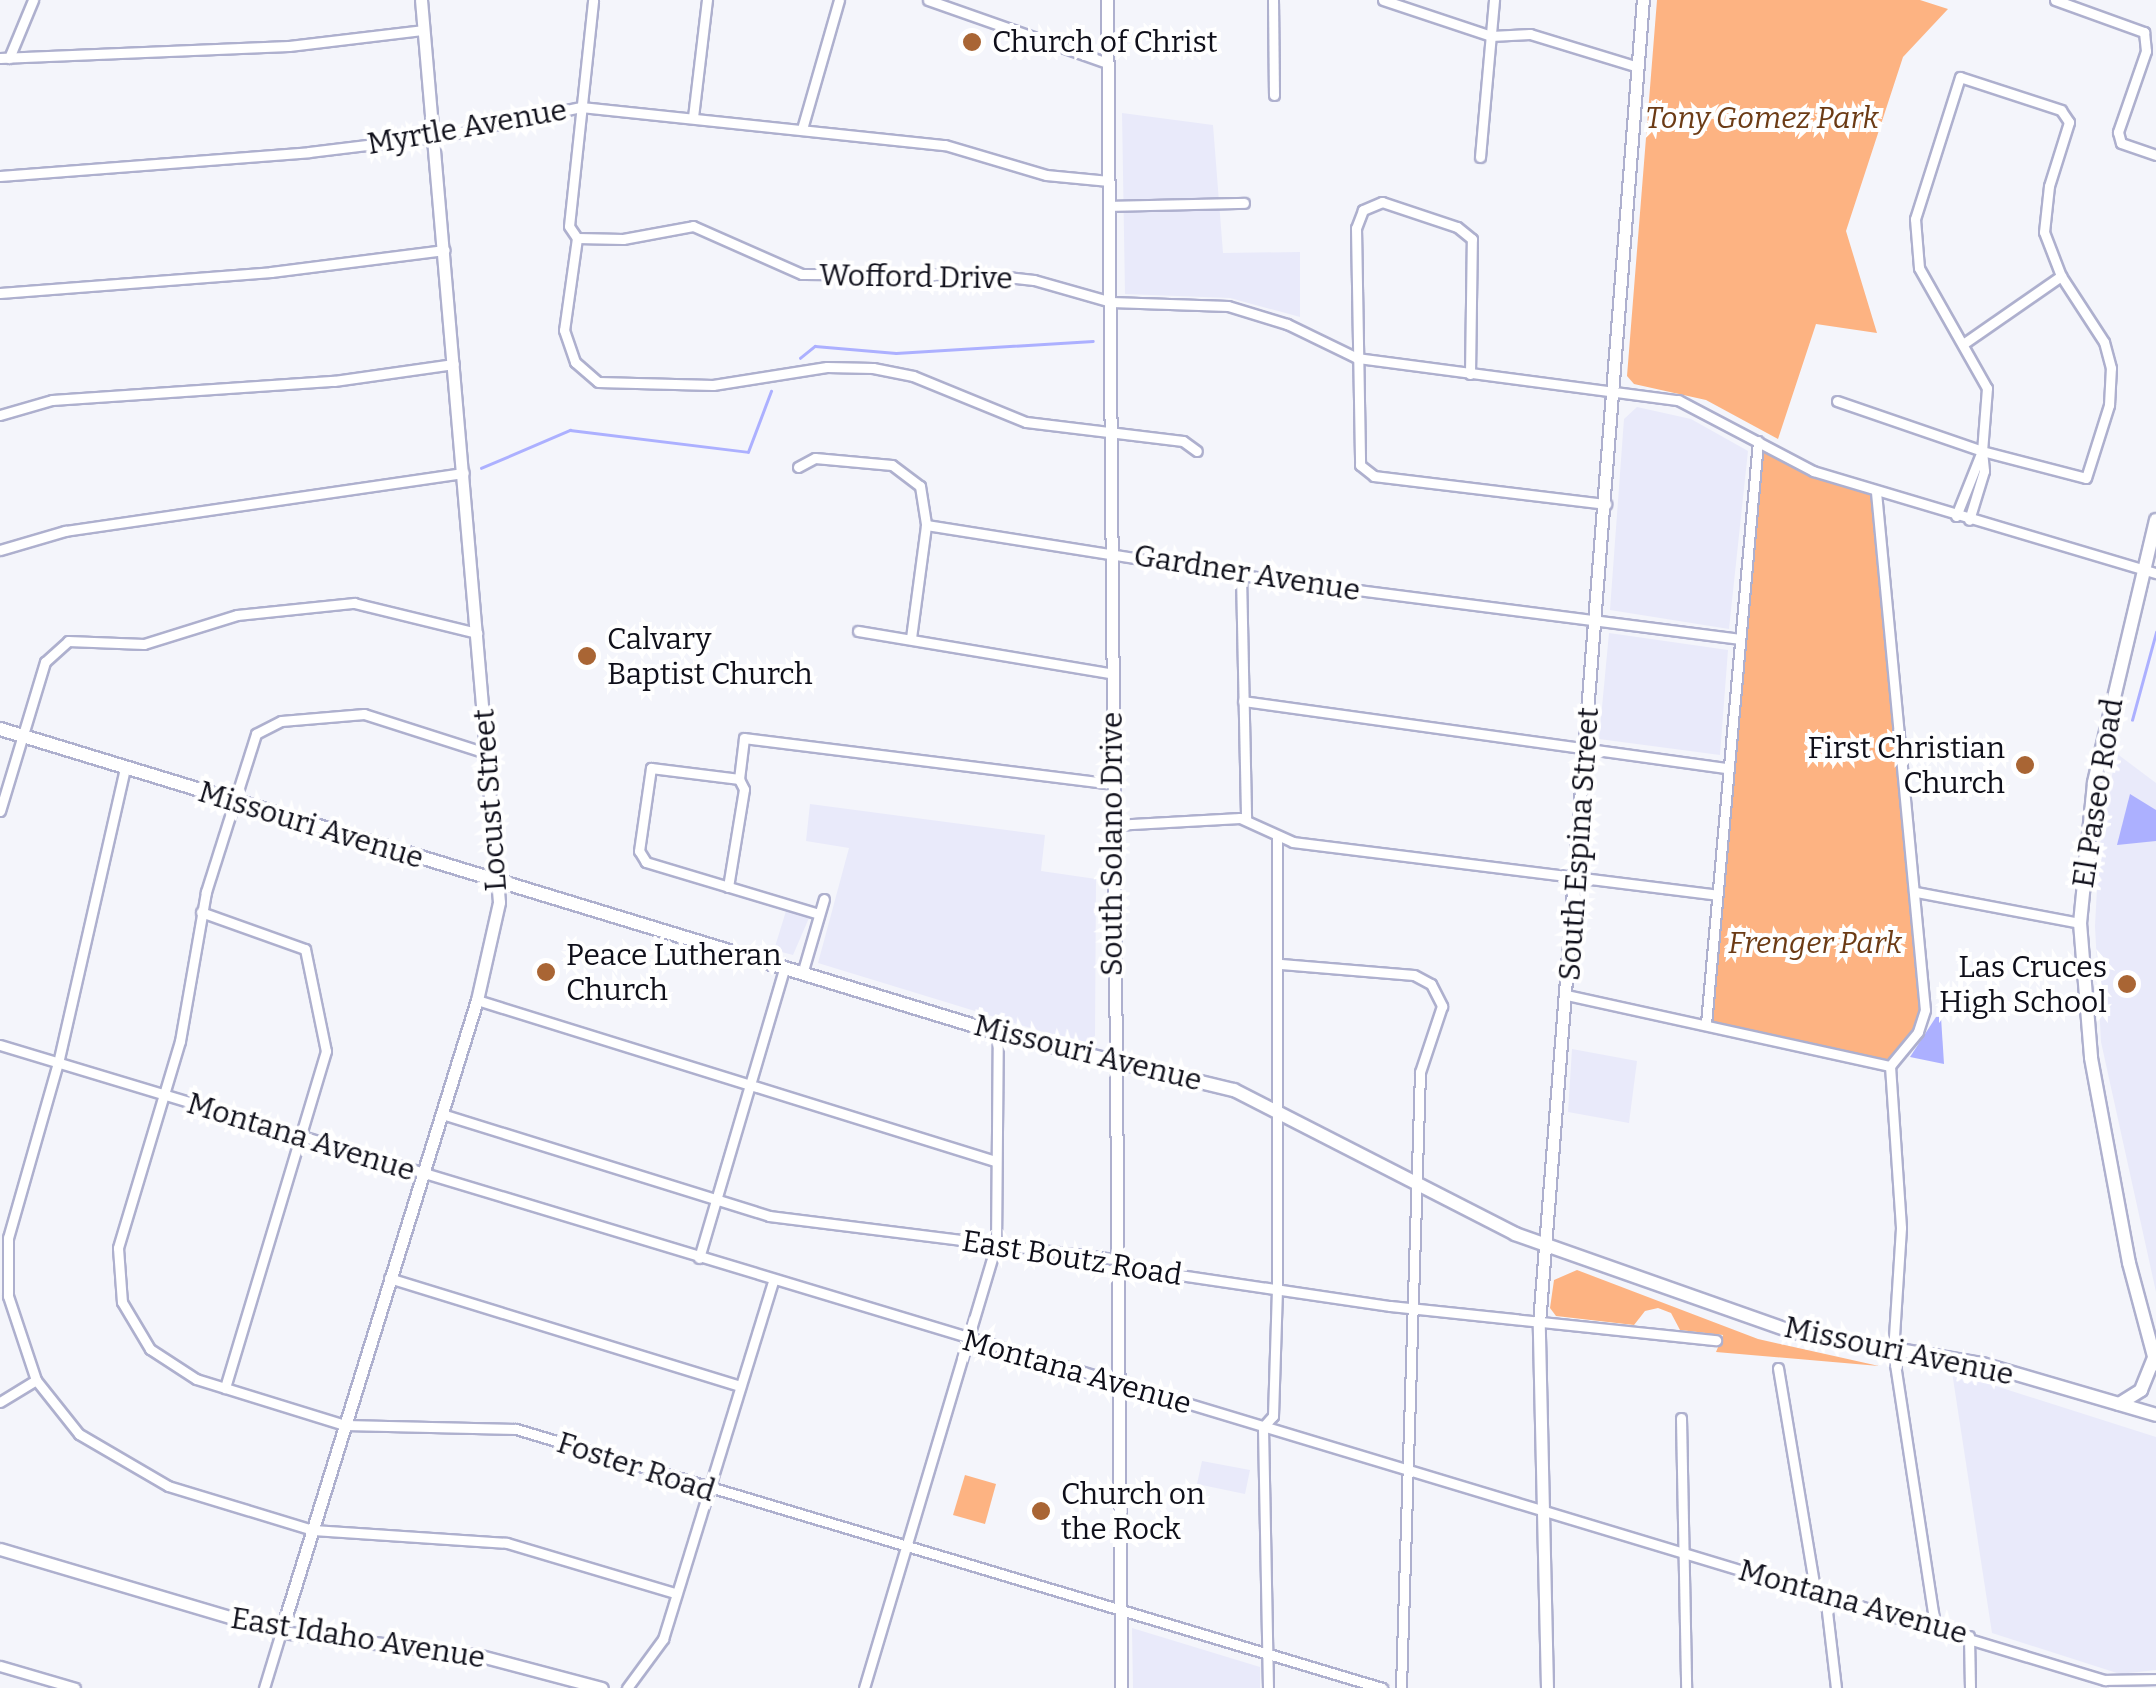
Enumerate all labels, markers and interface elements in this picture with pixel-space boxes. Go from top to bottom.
place label: Church of Christ [992,24,1218,60]
marker: Church of Christ [961,31,983,53]
street label: Myrtle Avenue [364,92,570,162]
park label: Tony Gomez Park [1645,100,1879,136]
street label: Wofford Drive [819,257,1013,297]
street label: Gardner Avenue [1131,537,1363,609]
place label: Calvary Baptist Church [607,621,813,692]
marker: Calvary Baptist Church [576,645,598,667]
street label: El Paseo Road [2065,696,2131,890]
street label: South Espina Street [1551,706,1607,982]
street label: Locust Street [466,708,514,892]
street label: South Solano Drive [1094,712,1130,976]
place label: First Christian Church [1808,730,2005,800]
marker: First Christian Church [2014,754,2036,776]
street label: Missouri Avenue [194,774,428,876]
park label: Frenger Park [1728,925,1902,961]
place label: Peace Lutheran Church [566,937,781,1008]
place label: Las Cruces High School [1939,949,2107,1020]
marker: Peace Lutheran Church [535,961,557,983]
marker: Las Cruces High School [2116,973,2138,995]
street label: Missouri Avenue [970,1007,1206,1099]
street label: Montana Avenue [183,1085,419,1189]
street label: East Boutz Road [959,1223,1185,1293]
street label: Missouri Avenue [1781,1309,2017,1393]
street label: Montana Avenue [958,1322,1196,1422]
street label: Foster Road [553,1425,719,1509]
place label: Church on the Rock [1061,1476,1205,1546]
marker: Church on the Rock [1030,1500,1052,1522]
street label: Montana Avenue [1734,1552,1972,1652]
street label: East Idaho Avenue [228,1600,488,1676]

